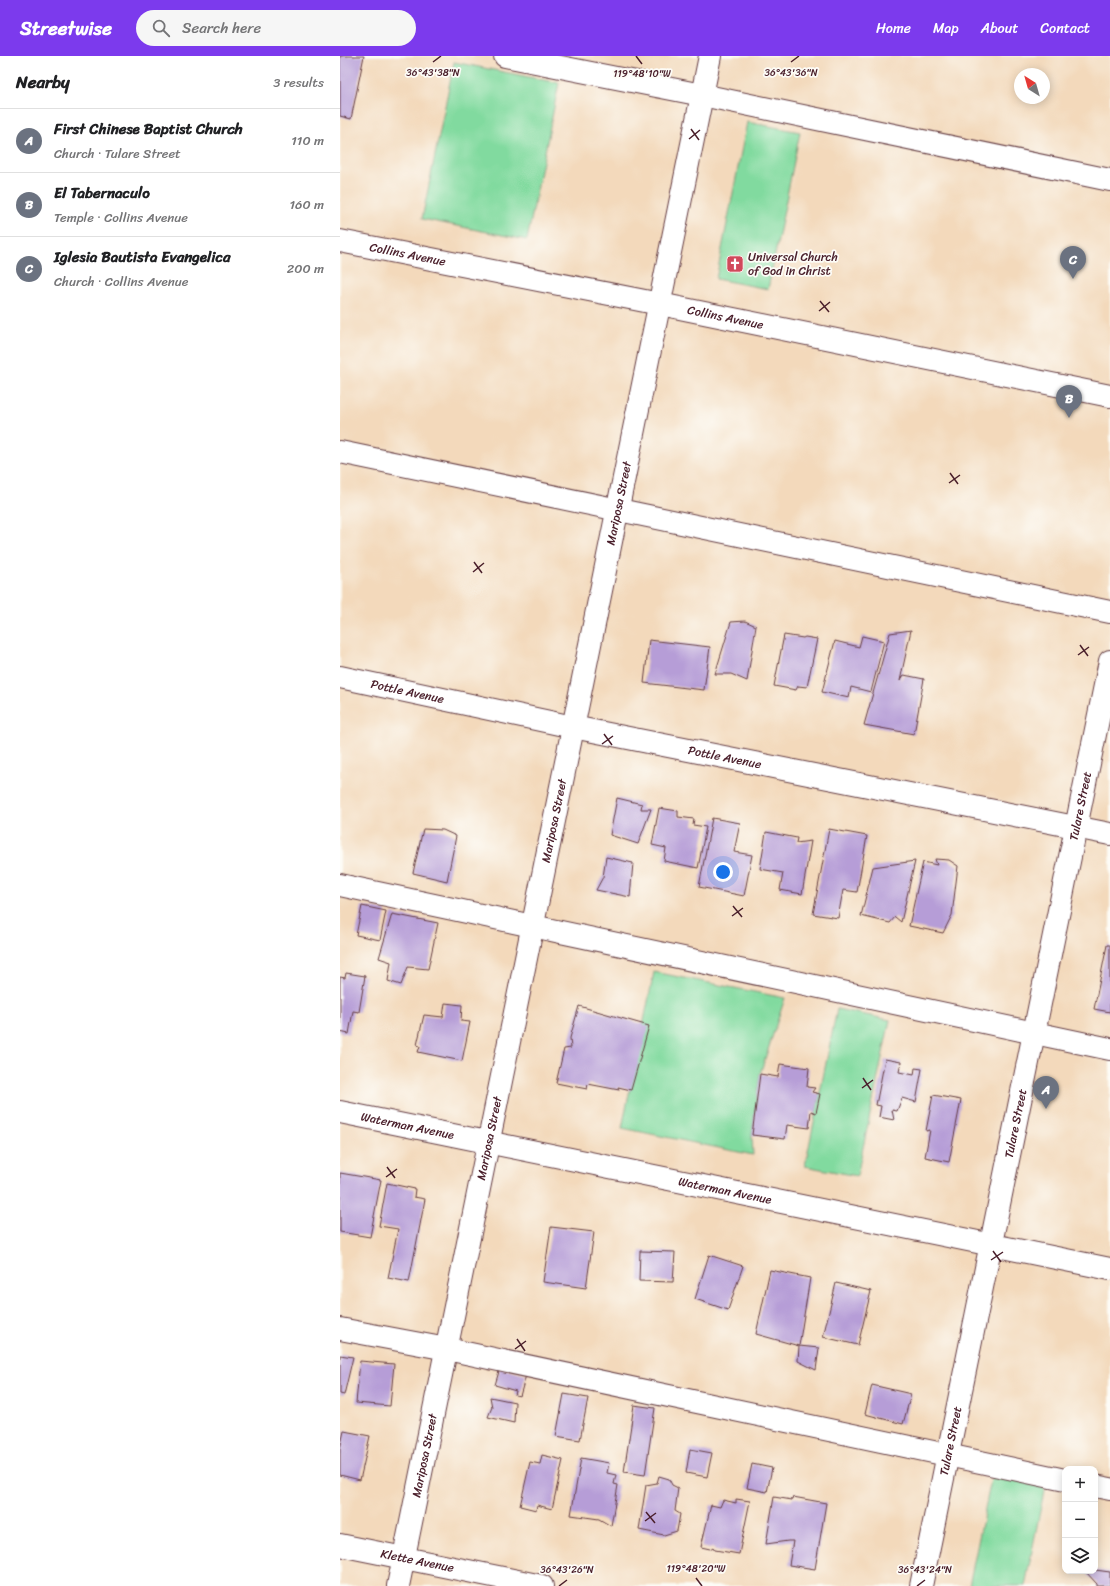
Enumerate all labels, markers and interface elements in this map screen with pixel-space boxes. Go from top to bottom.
search box [136,10,416,46]
text: Streetwise [20,12,112,45]
text: Search here [182,15,261,41]
text: Home [876,16,911,41]
text: Map [933,16,959,41]
text: About [981,16,1018,41]
text: Contact [1040,16,1090,41]
icon: search [150,17,172,39]
text: 36°43'38"N [406,64,460,82]
text: 36°43'36"N [764,64,818,82]
text: 119°48'10"W [613,65,671,83]
text: Nearby [16,67,70,97]
north arrow [1014,68,1050,104]
text: 3 results [273,71,324,94]
text: First Chinese Baptist Church [54,116,243,142]
text: A [25,129,33,152]
text: 110 m [291,129,324,152]
text: Church · Tulare Street [54,142,181,165]
text: El Tabernaculo [54,180,150,206]
text: B [25,193,33,216]
text: 160 m [289,193,324,216]
text: Temple · Collins Avenue [54,206,188,229]
street label: Collins Avenue [368,236,448,273]
text: Iglesia Bautista Evangelica [54,244,230,270]
place label: Universal Church of God in Christ [748,246,838,282]
pin: C [1060,246,1086,279]
church icon: Universal Church of God in Christ [725,254,745,274]
text: C [25,257,33,280]
text: 200 m [287,257,324,280]
text: Church · Collins Avenue [54,270,188,293]
street label: Collins Avenue [685,299,766,336]
pin: B [1056,385,1082,418]
street label: Mariposa Street [600,458,638,547]
street label: Pottle Avenue [369,673,446,710]
street label: Pottle Avenue [686,739,763,775]
street label: Tulare Street [1063,770,1098,843]
street label: Mariposa Street [535,776,574,865]
your location [713,862,733,882]
pin: A [1033,1076,1059,1109]
street label: Tulare Street [998,1087,1033,1160]
street label: Mariposa Street [470,1093,509,1182]
street label: Waterman Avenue [359,1106,456,1146]
street label: Waterman Avenue [676,1170,774,1211]
street label: Tulare Street [933,1404,968,1478]
street label: Mariposa Street [405,1411,444,1500]
map controls [1062,1466,1098,1574]
button: + [1062,1466,1098,1502]
button: − [1062,1502,1098,1538]
button: layers [1062,1538,1098,1574]
street label: Klette Avenue [379,1543,456,1579]
text: 119°48'20"W [667,1560,726,1578]
text: 36°43'26"N [540,1561,594,1579]
text: 36°43'24"N [898,1561,952,1579]

